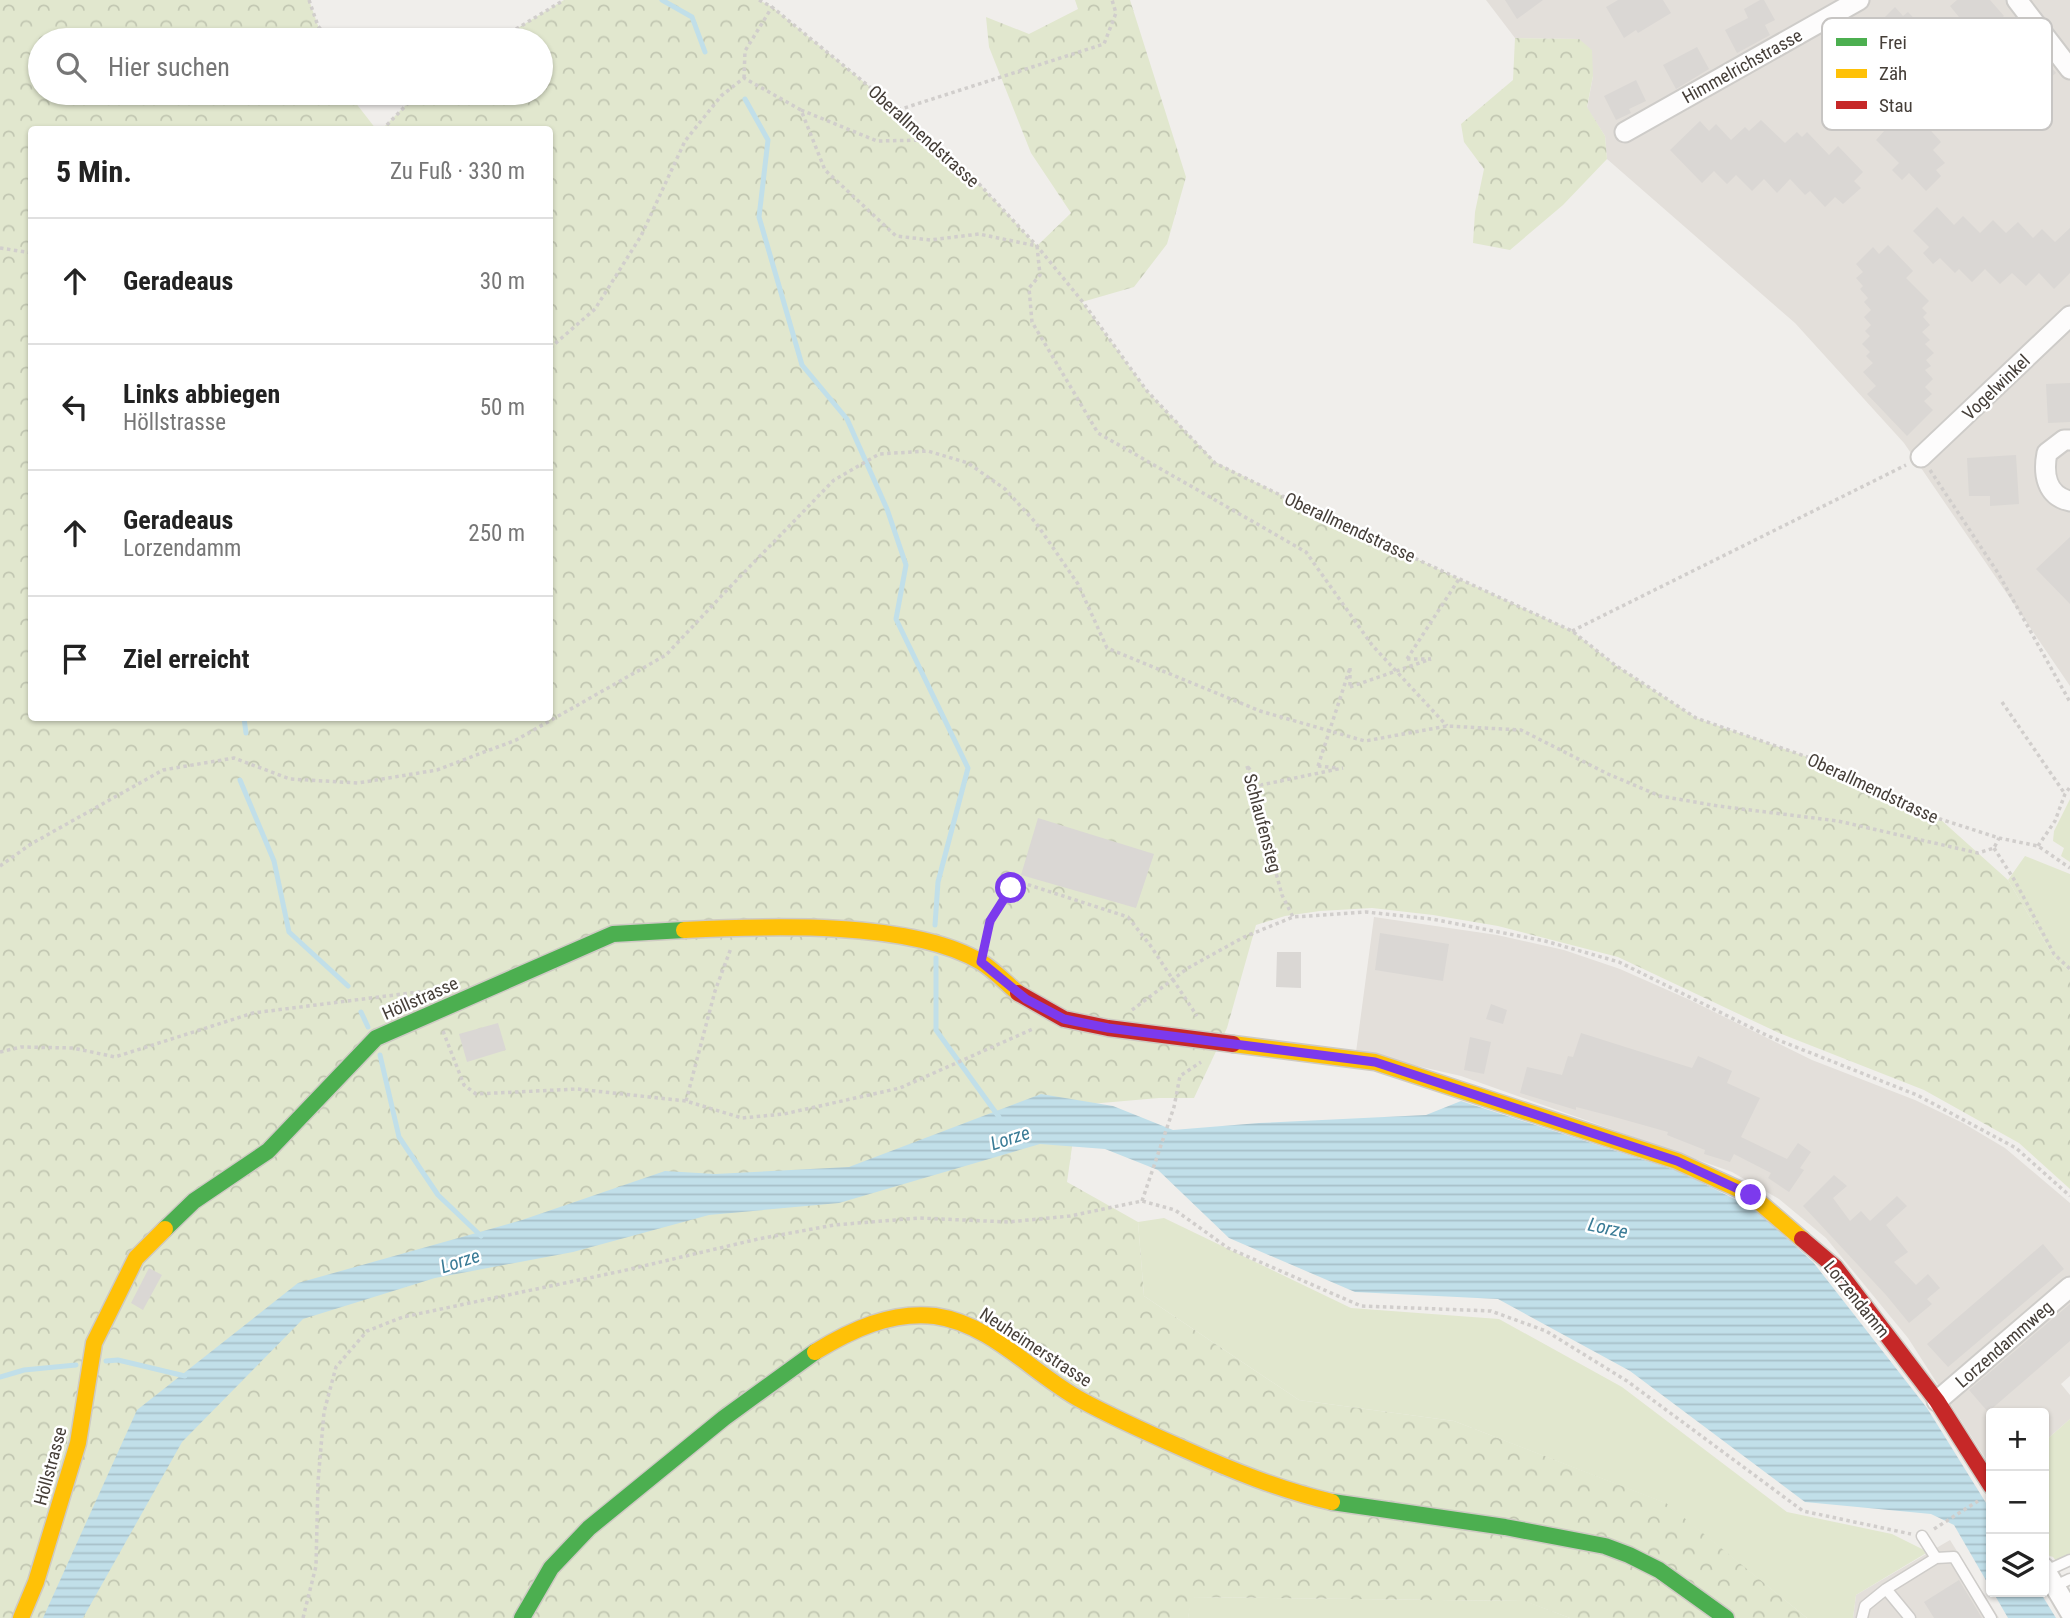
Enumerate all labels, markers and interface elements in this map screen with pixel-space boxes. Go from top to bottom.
legend [1822,18,2052,130]
street label: Himmelrichstrasse [1678,24,1806,108]
search box [28,28,553,105]
text: Frei [1879,31,1907,54]
icon: search [52,48,90,86]
text: Hier suchen [108,52,230,82]
text: Zäh [1879,62,1907,85]
street label: Oberallmendstrasse [864,81,984,191]
text: Stau [1879,94,1913,117]
text: 5 Min. [56,154,132,189]
text: Zu Fuß · 330 m [390,158,525,185]
icon: ahead [56,262,94,300]
text: Geradeaus [123,266,233,296]
text: 30 m [480,268,525,295]
street label: Vogelwinkel [1958,350,2034,424]
text: Links abbiegen [123,379,280,409]
icon: left [56,388,94,426]
text: 50 m [480,394,525,421]
text: Höllstrasse [123,409,226,436]
street label: Oberallmendstrasse [1281,487,1419,567]
text: Geradeaus [123,505,233,535]
icon: ahead [56,514,94,552]
text: 250 m [468,520,525,547]
text: Lorzendamm [123,535,241,562]
icon: arrive [56,640,94,678]
text: Ziel erreicht [123,644,249,674]
street label: Oberallmendstrasse [1804,748,1942,828]
street label: Schlaufensteg [1240,771,1286,875]
route start [995,872,1026,903]
street label: Höllstrasse [379,972,461,1024]
water label: Lorze [987,1121,1033,1155]
route end [1735,1179,1766,1210]
water label: Lorze [1586,1213,1630,1243]
water label: Lorze [437,1244,483,1278]
street label: Lorzendamm [1820,1256,1894,1342]
street label: Lorzendammweg [1951,1296,2057,1392]
street label: Neuheimerstrasse [976,1303,1096,1391]
map controls [1986,1408,2049,1597]
button: + [1986,1408,2049,1471]
street label: Höllstrasse [29,1424,71,1508]
button: − [1986,1471,2049,1534]
button: layers [1986,1534,2049,1597]

